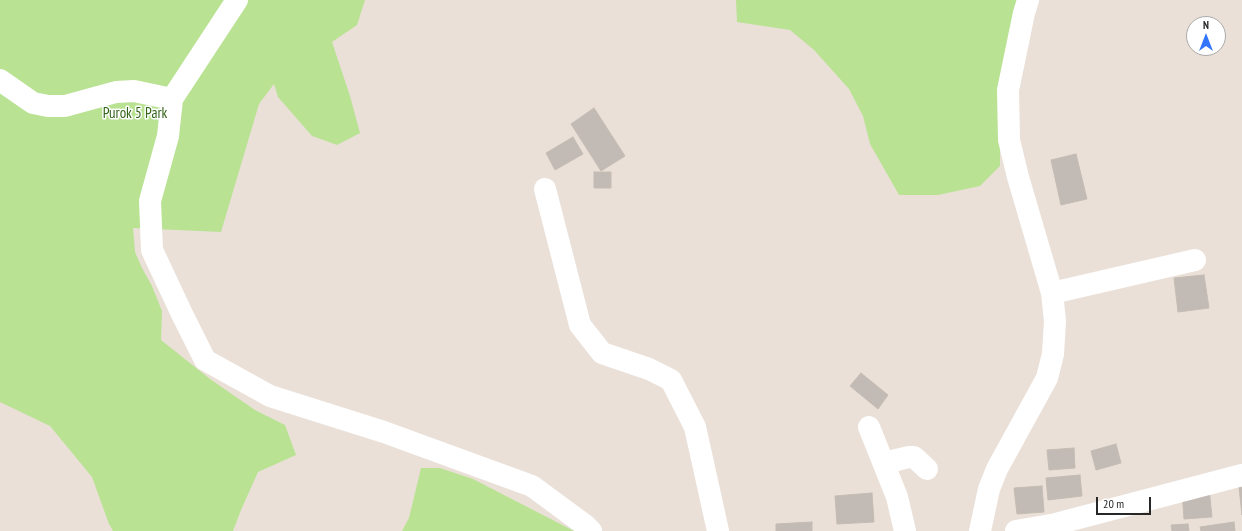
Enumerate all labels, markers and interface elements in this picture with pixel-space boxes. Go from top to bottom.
north arrow [1186,16,1226,56]
text: N [1203,18,1209,32]
park label: Purok 5 Park [103,105,167,123]
scale bar [1098,489,1153,515]
text: 20 m [1103,496,1124,511]

